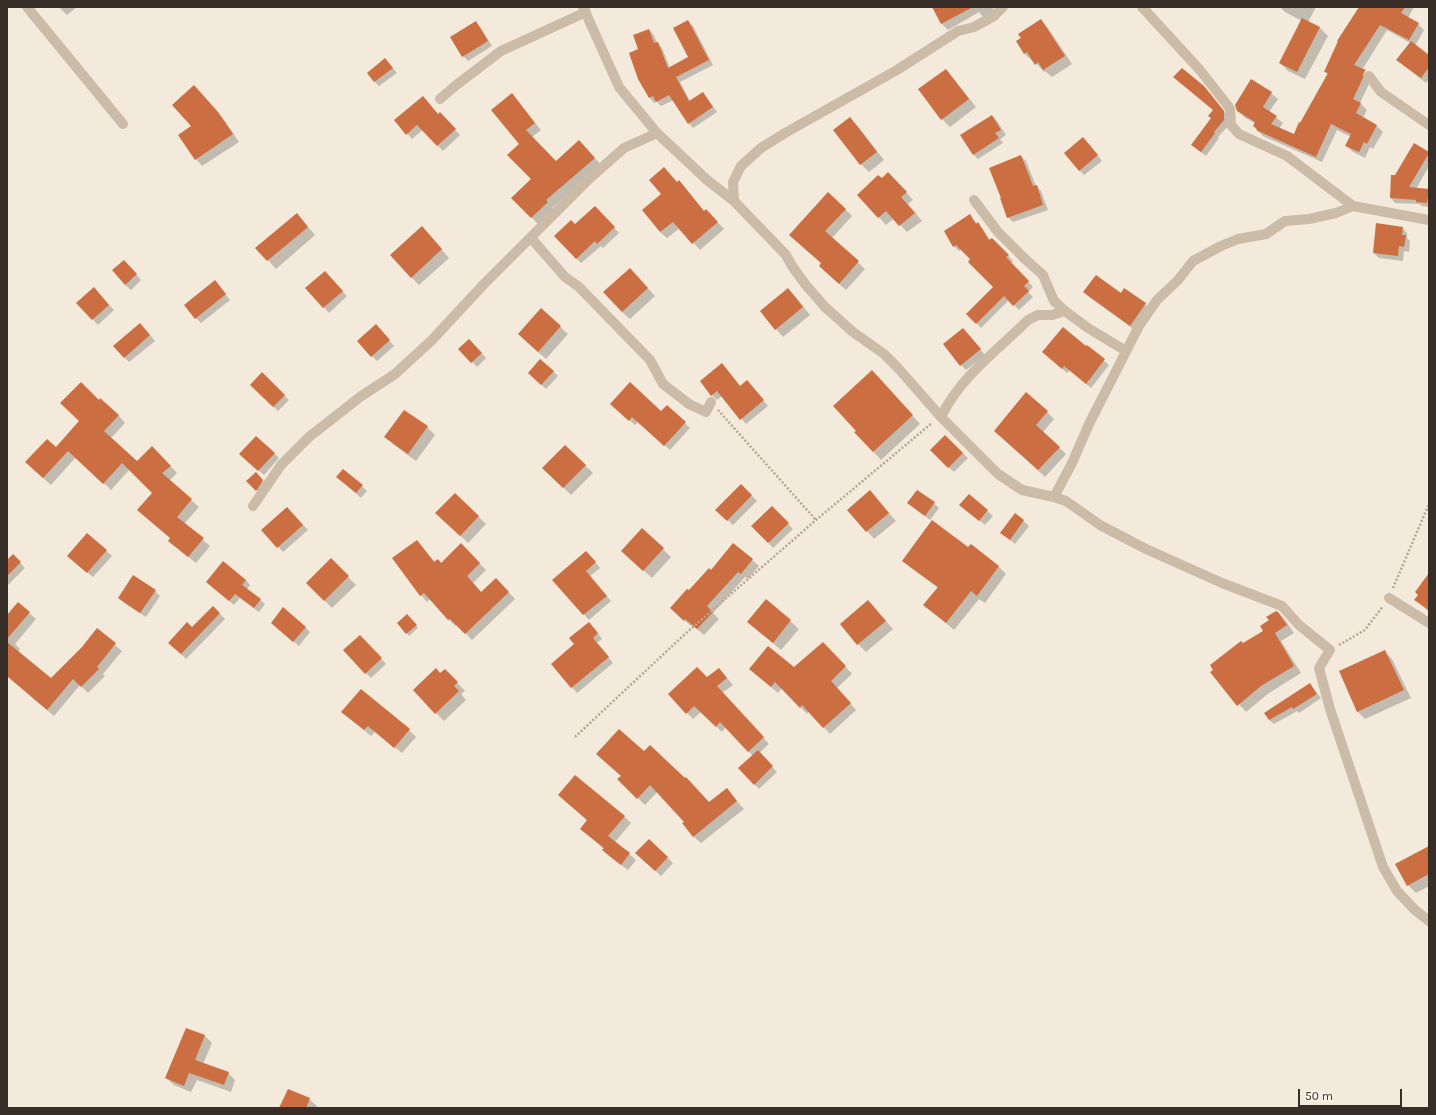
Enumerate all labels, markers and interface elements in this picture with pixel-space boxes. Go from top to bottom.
scale bar [1300,1081,1404,1107]
text: 50 m [1305,1089,1333,1103]

